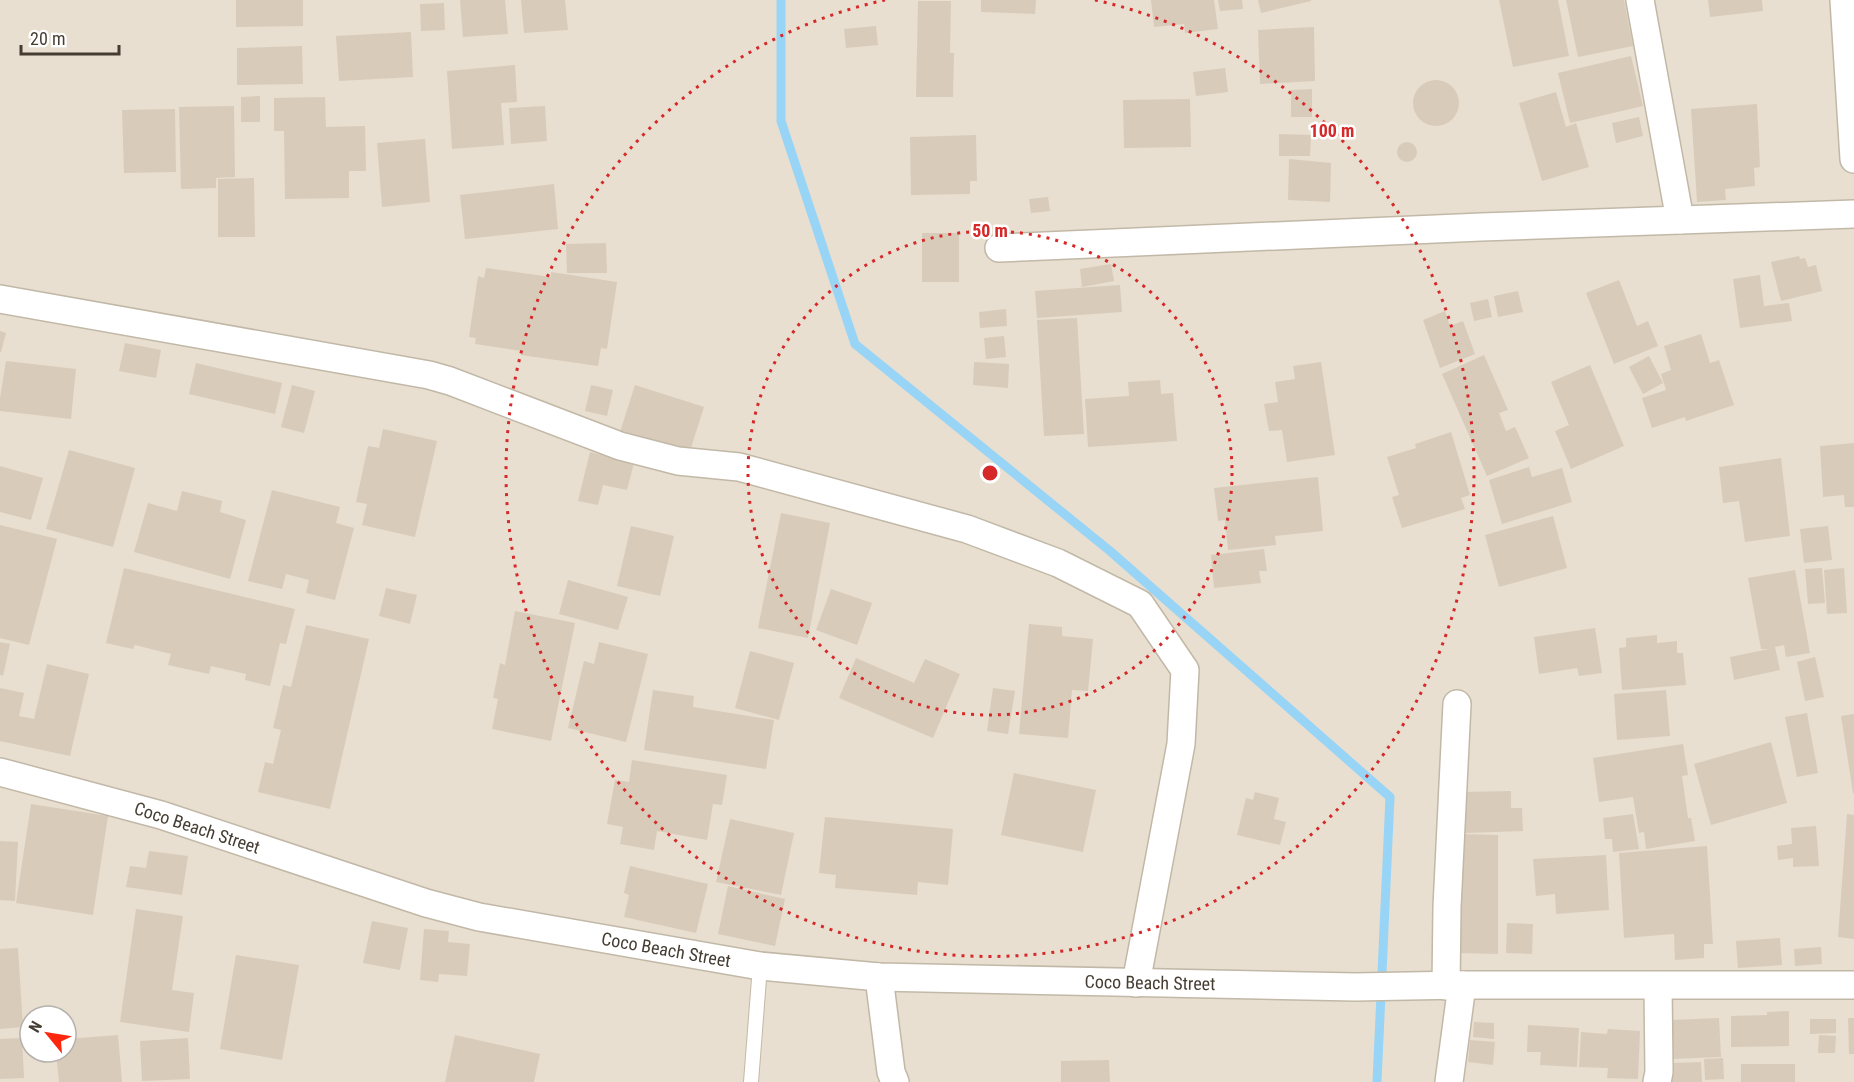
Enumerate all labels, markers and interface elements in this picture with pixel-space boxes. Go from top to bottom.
scale bar [21,18,118,56]
text: 20 m [30,28,65,49]
text: 100 m [1310,120,1354,141]
text: 50 m [972,220,1008,241]
centre of rings [980,463,1000,483]
street label: Coco Beach Street [132,797,263,858]
street label: Coco Beach Street [600,928,732,971]
street label: Coco Beach Street [1084,971,1216,994]
north arrow [18,1004,78,1064]
text: N [25,1018,46,1036]

